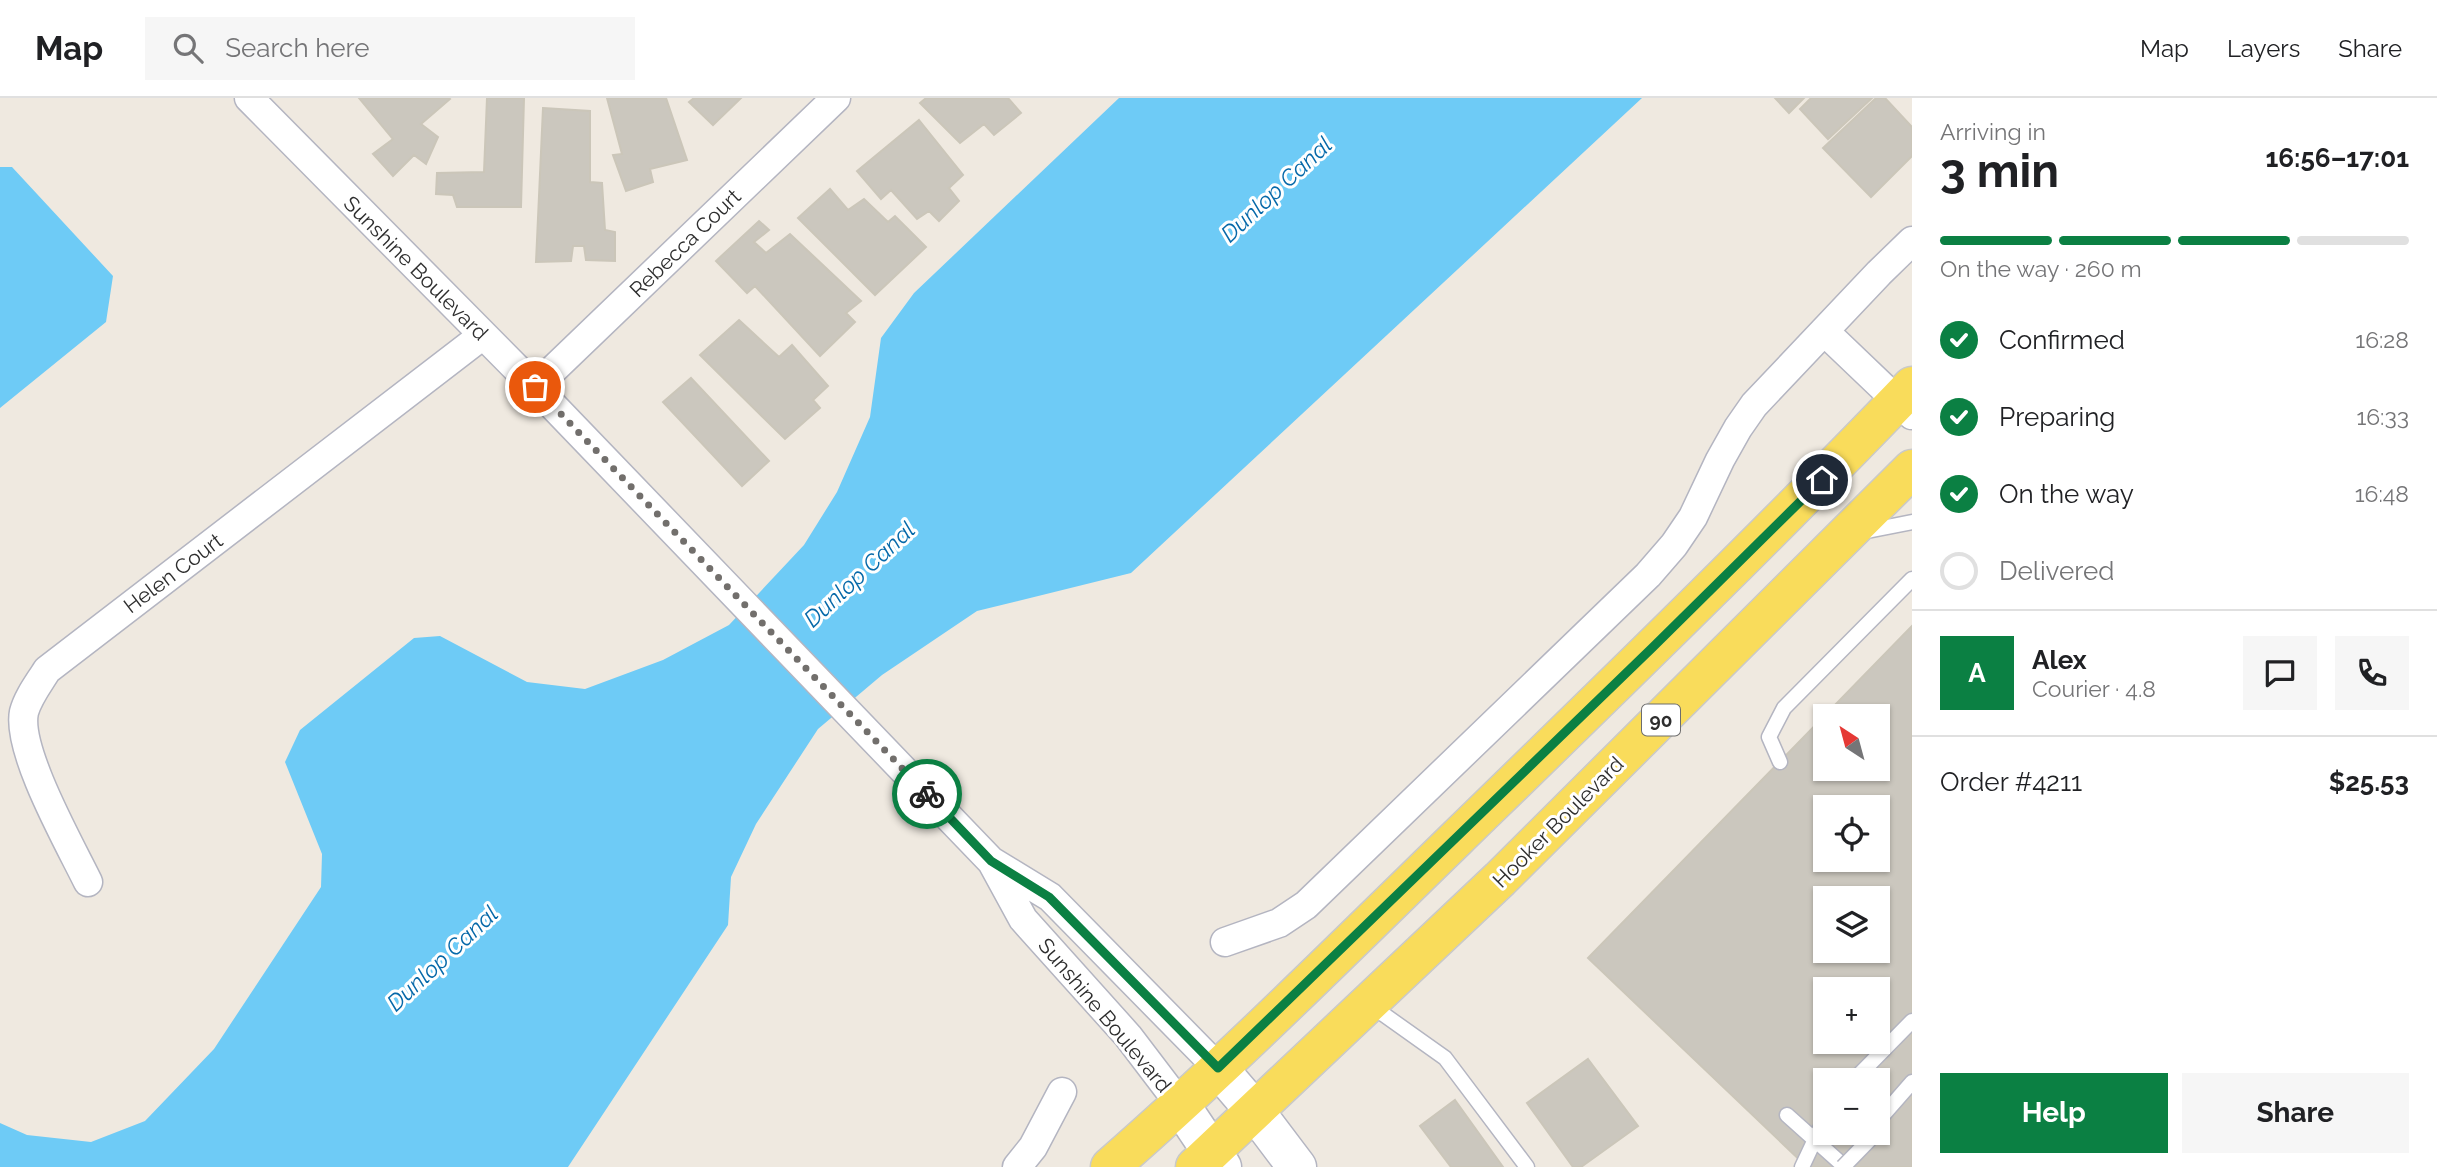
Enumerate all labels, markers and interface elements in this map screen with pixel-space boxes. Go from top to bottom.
search box [145,17,635,80]
text: Map [35,29,103,68]
icon: search [169,29,207,67]
text: Search here [225,33,370,63]
text: Map [2140,34,2189,63]
text: Layers [2227,34,2300,63]
text: Share [2338,34,2402,63]
text: Arriving in [1940,118,2046,145]
water label: Dunlop Canal [1215,131,1337,247]
text: 16:56–17:01 [2265,143,2409,173]
text: 3 min [1940,144,2059,198]
street label: Rebecca Court [624,184,746,302]
street label: Sunshine Boulevard [339,191,493,345]
text: On the way · 260 m [1940,255,2142,282]
icon: check [1940,321,1978,359]
text: Confirmed [1999,325,2125,355]
text: 16:28 [2355,326,2409,353]
pin [505,357,565,417]
icon: bag [516,368,554,406]
icon: check [1940,398,1978,436]
text: Preparing [1999,402,2115,432]
text: 16:33 [2356,403,2409,430]
pin [1792,450,1852,510]
icon: home [1803,461,1841,499]
icon: check [1940,475,1978,513]
text: On the way [1999,479,2134,509]
text: 16:48 [2355,480,2409,507]
water label: Dunlop Canal [798,516,920,632]
street label: Helen Court [119,528,227,618]
text: Delivered [1999,556,2114,586]
button: chat [2243,636,2317,710]
button: phone [2335,636,2409,710]
text: Alex [2032,645,2087,675]
text: A [1968,658,1986,688]
text: Courier · 4.8 [2032,675,2156,702]
north arrow [1813,704,1890,780]
map controls [1813,704,1890,1145]
road number: 90 [1642,705,1680,736]
street label: Hooker Boulevard [1487,751,1629,893]
courier [892,759,962,829]
text: Order #4211 [1940,767,2082,797]
text: $25.53 [2329,767,2409,797]
icon: bike [908,775,946,813]
button: locate [1813,795,1890,872]
button: layers [1813,886,1890,963]
water label: Dunlop Canal [381,900,503,1016]
street label: Sunshine Boulevard [1033,933,1177,1097]
button: + [1813,977,1890,1054]
button: − [1813,1068,1890,1145]
button: Help [1940,1073,2168,1153]
button: Share [2182,1073,2409,1153]

